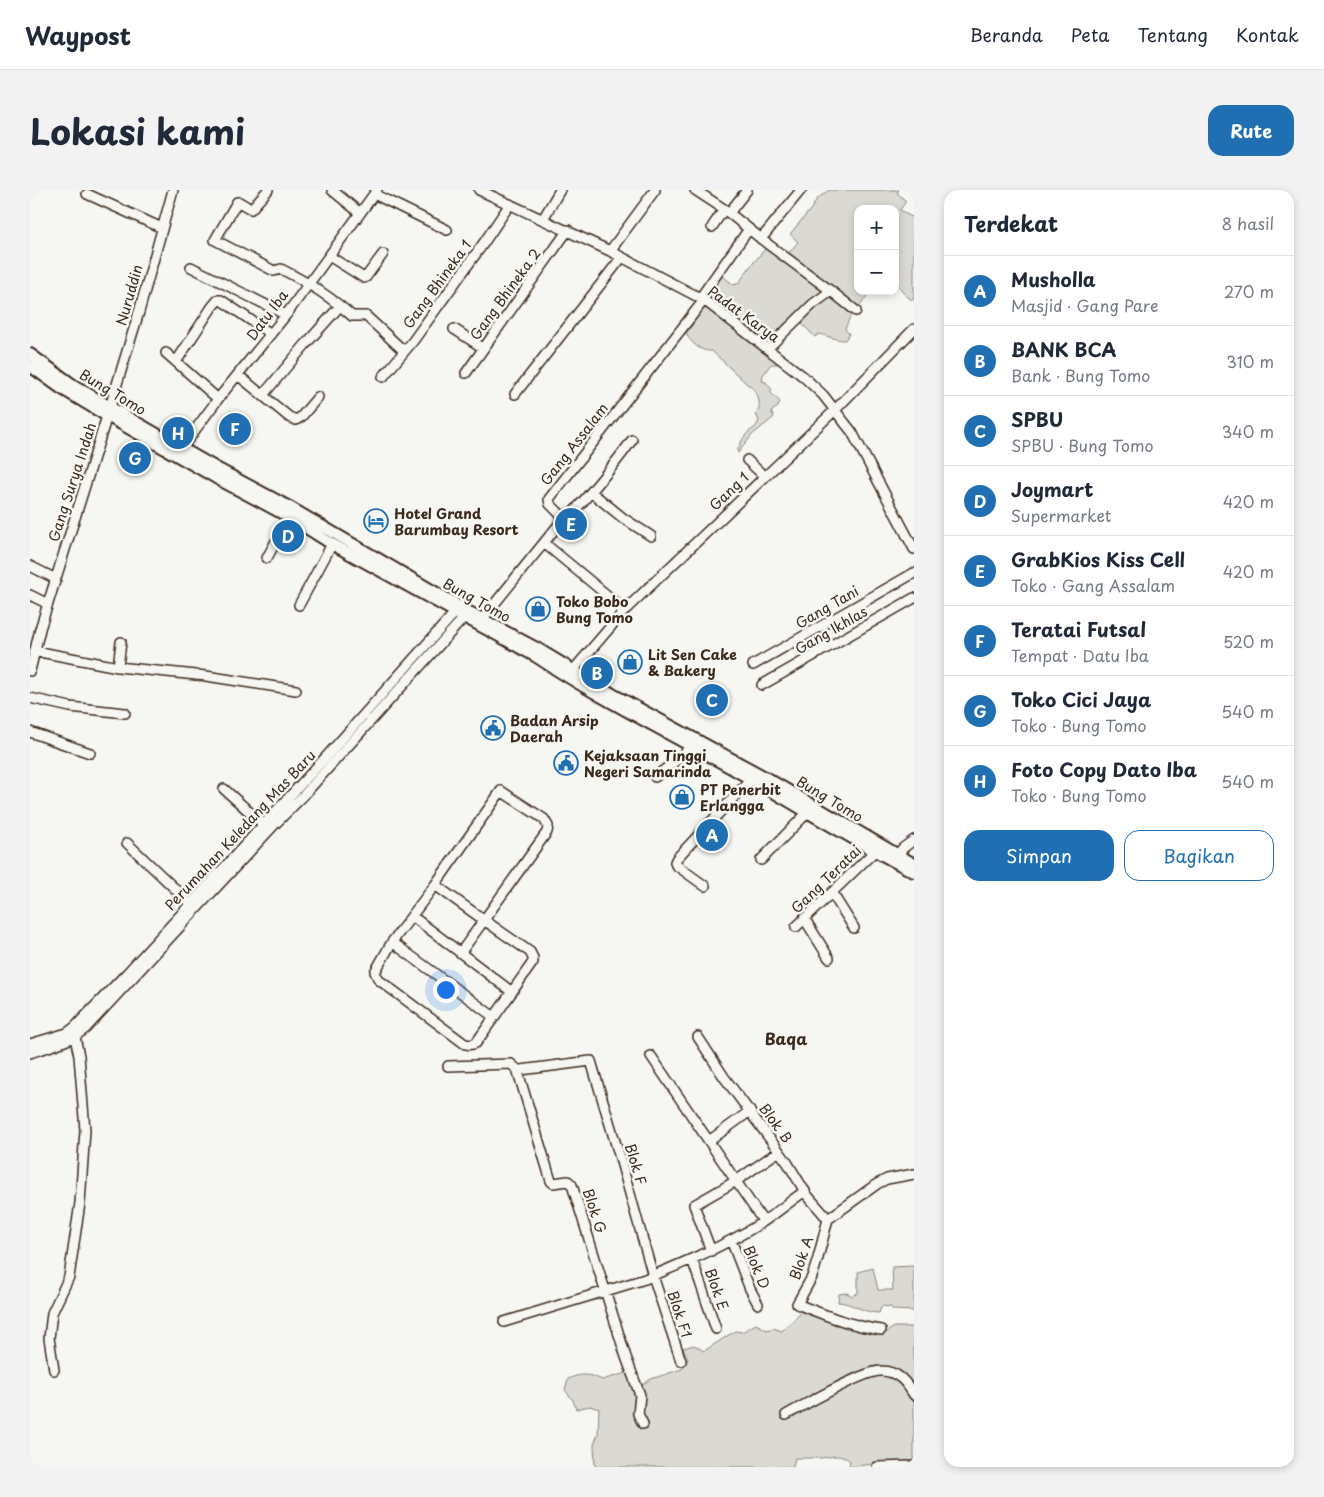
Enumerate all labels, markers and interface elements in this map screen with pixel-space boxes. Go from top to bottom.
text: Waypost [25,17,131,53]
text: Beranda [970,21,1043,48]
text: Peta [1071,21,1109,48]
text: Tentang [1137,21,1208,48]
text: Kontak [1236,21,1299,48]
text: Lokasi kami [30,104,245,157]
button: Rute [1208,105,1294,156]
map controls [854,205,899,295]
button: + [854,205,899,250]
text: Terdekat [964,207,1058,239]
text: 8 hasil [1222,211,1274,235]
street label: Gang Bhineka 1 [398,235,476,333]
street label: Gang Bhineka 2 [465,244,545,344]
button: − [854,250,899,295]
street label: Nuruddin [110,262,148,328]
text: Musholla [1011,265,1096,293]
text: A [974,279,986,303]
text: 270 m [1224,279,1274,303]
street label: Padat Karya [704,281,784,347]
street label: Datu Iba [241,285,293,345]
text: Masjid · Gang Pare [1011,293,1158,317]
text: BANK BCA [1011,335,1116,363]
text: B [975,349,985,373]
text: 310 m [1226,349,1274,373]
text: Bank · Bung Tomo [1011,363,1150,387]
street label: Bung Tomo [76,364,150,420]
street label: Gang Assalam [535,398,613,490]
text: SPBU [1011,405,1063,433]
pin: F [219,410,251,448]
pin: H [162,414,194,452]
text: C [974,419,986,443]
text: 340 m [1222,419,1274,443]
street label: Gang Surya Indah [43,420,101,544]
text: SPBU · Bung Tomo [1011,433,1153,457]
pin: G [119,439,151,477]
street label: Gang 1 [704,467,754,515]
text: Joymart [1011,475,1093,503]
text: D [974,489,986,513]
text: 420 m [1223,489,1274,513]
place label: Hotel Grand Barumbay Resort [394,503,519,540]
text: Supermarket [1011,503,1111,527]
pin: E [555,505,587,543]
hotel icon: Hotel Grand Barumbay Resort [363,508,389,534]
pin: D [272,517,304,555]
text: GrabKios Kiss Cell [1011,545,1185,573]
text: E [975,559,985,583]
text: 420 m [1223,559,1274,583]
street label: Bung Tomo [439,573,515,627]
text: Toko · Gang Assalam [1011,573,1175,597]
street label: Gang Tani [791,580,863,634]
place label: Toko Bobo Bung Tomo [556,591,633,628]
shop icon: Toko Bobo Bung Tomo [525,596,551,622]
street label: Gang Ikhlas [791,601,871,659]
text: Teratai Futsal [1011,615,1146,643]
text: F [975,629,985,653]
text: 520 m [1223,629,1274,653]
text: Tempat · Datu Iba [1011,643,1149,667]
place label: Lit Sen Cake & Bakery [648,644,737,681]
shop icon: Lit Sen Cake & Bakery [617,649,643,675]
pin: B [581,654,613,692]
pin: C [696,681,728,719]
text: Toko Cici Jaya [1011,685,1151,713]
text: G [973,699,987,723]
text: 540 m [1221,699,1274,723]
place label: Badan Arsip Daerah [510,710,599,747]
text: Toko · Bung Tomo [1011,713,1147,737]
public building icon: Badan Arsip Daerah [480,715,506,741]
street label: Perumahan Keledang Mas Baru [160,745,320,915]
place label: Kejaksaan Tinggi Negeri Samarinda [584,745,712,782]
public building icon: Kejaksaan Tinggi Negeri Samarinda [553,750,579,776]
text: Foto Copy Dato Iba [1011,755,1197,783]
text: H [974,769,986,793]
text: 540 m [1221,769,1274,793]
street label: Bung Tomo [793,771,867,827]
place label: PT Penerbit Erlangga [700,779,781,816]
text: Toko · Bung Tomo [1011,783,1147,807]
shop icon: PT Penerbit Erlangga [669,784,695,810]
pin: A [696,816,728,854]
button: Simpan [964,830,1114,881]
button: Bagikan [1124,830,1274,881]
street label: Gang Teratai [786,840,866,918]
your location [433,977,459,1003]
district label: Baqa [765,1026,807,1050]
street label: Blok B [754,1099,798,1147]
street label: Blok F [620,1141,652,1187]
street label: Blok G [578,1186,612,1236]
street label: Blok A [784,1233,818,1283]
street label: Blok D [739,1242,775,1292]
street label: Blok E [700,1265,734,1313]
street label: Blok F1 [663,1288,697,1340]

